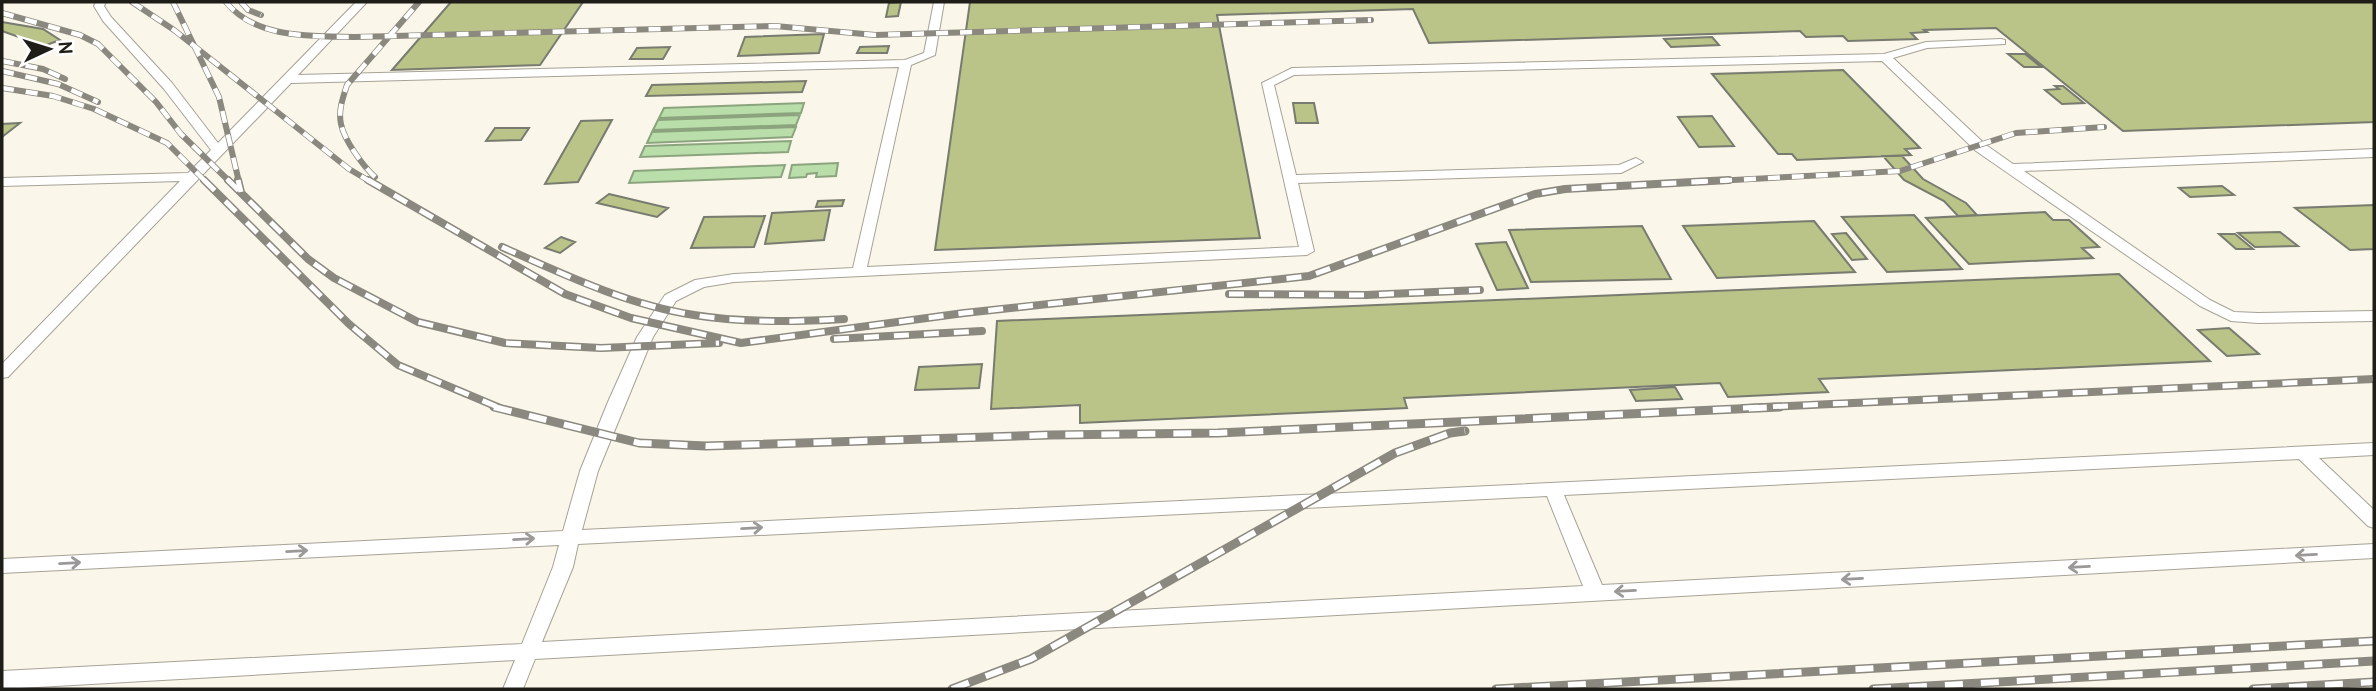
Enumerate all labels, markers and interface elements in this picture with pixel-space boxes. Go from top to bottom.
north arrow [14,14,84,84]
text: N [54,41,78,55]
one-way arrow [740,522,763,535]
one-way arrow [513,533,536,546]
one-way arrow [285,544,308,557]
one-way arrow [2295,548,2318,561]
one-way arrow [58,556,81,569]
one-way arrow [2068,561,2091,574]
one-way arrow [1841,573,1864,586]
one-way arrow [1613,585,1636,598]

